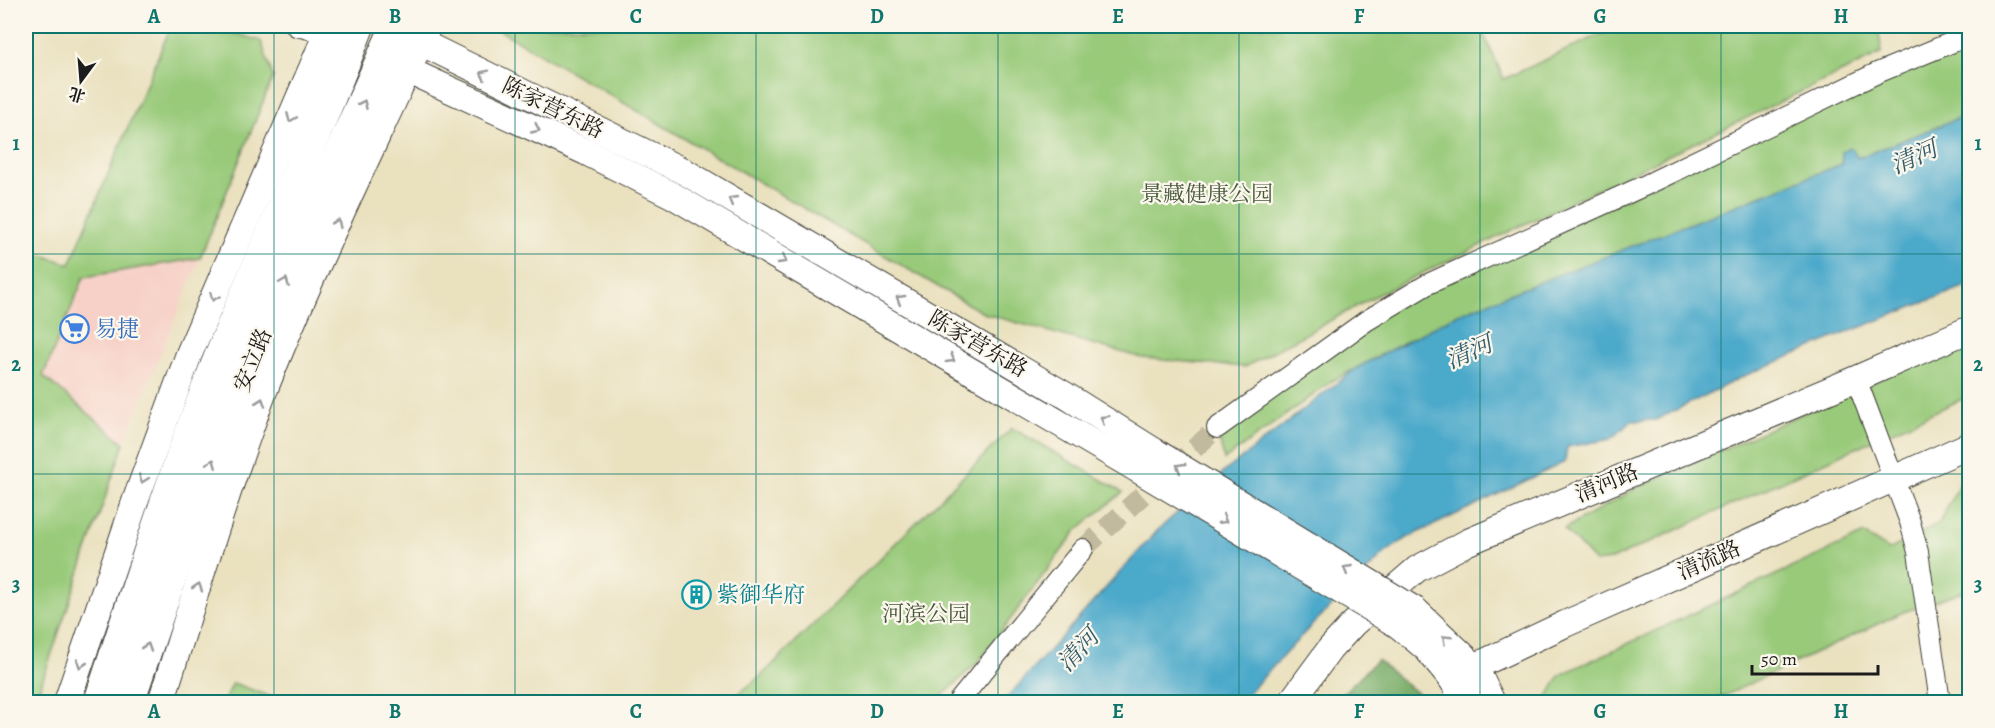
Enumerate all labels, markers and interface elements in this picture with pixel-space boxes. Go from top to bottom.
text: A [147,3,161,30]
text: B [389,3,401,30]
text: C [630,3,642,30]
text: D [870,3,884,30]
text: E [1112,3,1124,30]
text: F [1354,3,1365,30]
text: G [1593,3,1607,30]
text: H [1834,3,1849,30]
north arrow [51,51,111,111]
one-way arrow [479,69,490,81]
street label: 陈家营东路 [497,70,609,146]
text: 北 [66,82,88,107]
one-way arrow [355,99,367,110]
one-way arrow [286,112,298,123]
one-way arrow [530,122,541,134]
text: 1 [12,130,20,157]
text: 1 [1974,130,1982,157]
water label: 清河 [1886,131,1946,181]
park label: 景藏健康公园 [1141,179,1273,209]
one-way arrow [728,196,738,207]
one-way arrow [329,218,341,229]
one-way arrow [777,253,787,264]
one-way arrow [278,278,290,289]
one-way arrow [209,291,221,302]
one-way arrow [896,294,906,306]
street label: 陈家营东路 [923,304,1033,384]
supermarket icon: 易捷 [58,313,90,345]
place label: 易捷 [95,314,139,344]
street label: 安立路 [227,324,279,396]
water label: 清河 [1441,326,1501,376]
text: 2 [11,351,21,378]
text: 2 [1973,351,1983,378]
one-way arrow [945,352,955,363]
one-way arrow [253,397,266,408]
one-way arrow [1100,415,1110,427]
street label: 清河路 [1571,456,1643,510]
one-way arrow [205,458,217,469]
one-way arrow [1176,462,1186,474]
one-way arrow [138,473,151,484]
one-way arrow [1217,513,1227,525]
street label: 清流路 [1673,533,1745,587]
one-way arrow [1343,564,1353,576]
text: 3 [12,571,20,598]
text: 3 [1974,571,1982,598]
building icon: 紫御华府 [680,579,712,611]
place label: 紫御华府 [717,580,805,610]
one-way arrow [191,582,203,593]
park label: 河滨公园 [882,599,970,629]
water label: 清河 [1050,619,1109,678]
one-way arrow [1442,636,1453,647]
scale bar [1752,638,1878,676]
one-way arrow [140,642,152,653]
text: 50 m [1761,647,1797,671]
one-way arrow [75,658,88,668]
text: A [147,698,161,725]
text: B [389,698,401,725]
text: C [630,698,642,725]
text: D [870,698,884,725]
text: E [1112,698,1124,725]
text: F [1354,698,1365,725]
text: G [1593,698,1607,725]
text: H [1834,698,1849,725]

